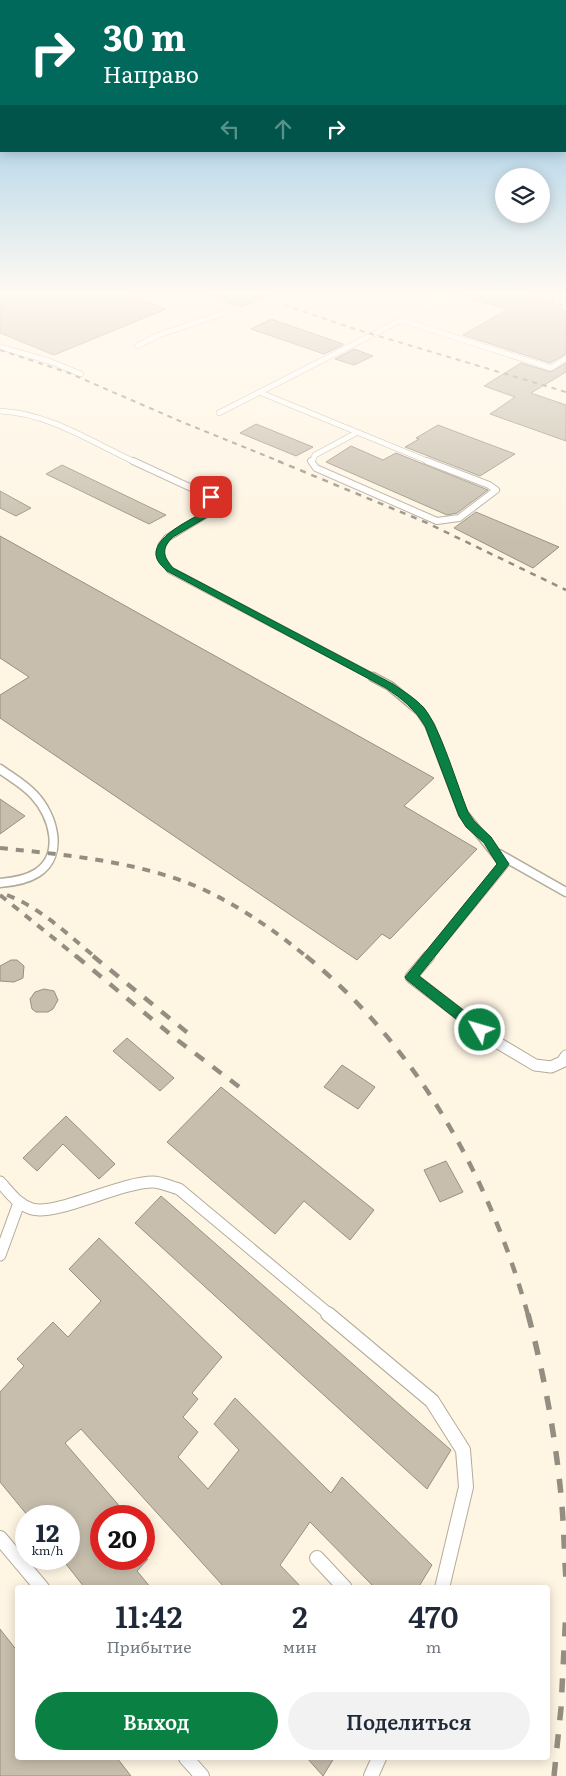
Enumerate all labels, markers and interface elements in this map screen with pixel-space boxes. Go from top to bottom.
text: 30 m [103,10,186,62]
icon: right [20,20,85,85]
text: Направо [103,57,199,90]
icon: left [216,115,244,143]
icon: ahead [269,115,297,143]
icon: right [322,115,350,143]
map controls [495,168,550,223]
button: layers [495,168,550,223]
pin [190,476,232,518]
icon: arrive [197,483,225,511]
position arrow [453,1003,505,1055]
speed limit sign: 20 [90,1505,155,1570]
text: 12 [36,1513,59,1550]
text: km/h [32,1541,63,1559]
text: 11:42 [115,1593,183,1637]
text: 2 [292,1593,308,1637]
text: 470 [408,1593,459,1637]
text: Прибытие [106,1634,191,1658]
text: мин [283,1634,317,1658]
text: m [426,1634,441,1658]
button: Выход [35,1692,278,1750]
button: Поделиться [288,1692,530,1750]

